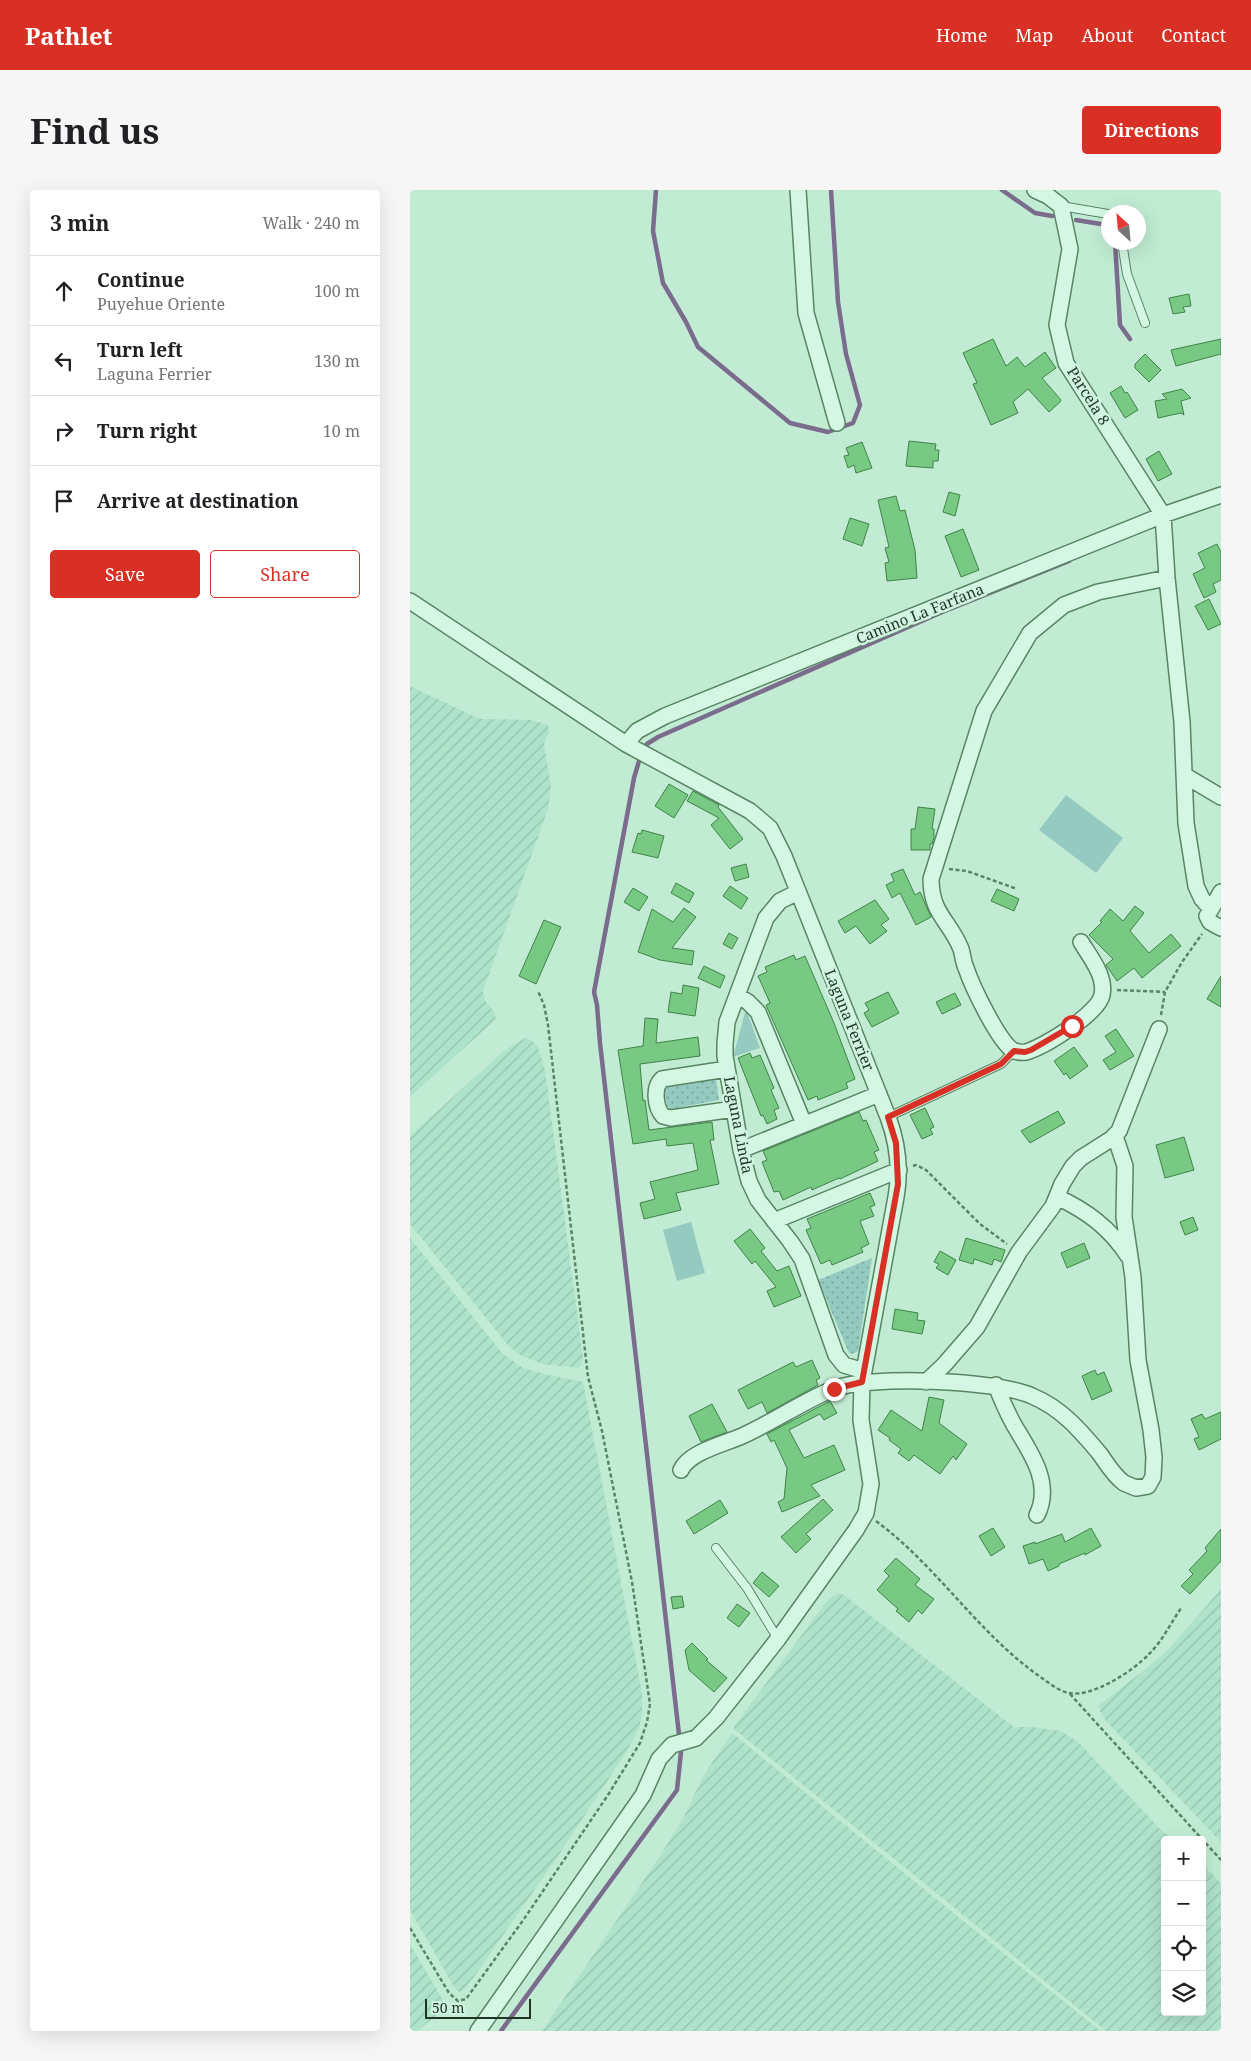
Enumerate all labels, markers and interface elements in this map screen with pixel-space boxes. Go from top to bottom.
text: Pathlet [25,19,112,52]
text: Home [936,23,987,47]
text: Map [1015,23,1053,47]
text: About [1081,23,1133,47]
text: Contact [1161,23,1226,47]
button: Directions [1082,106,1221,154]
text: Find us [30,107,159,154]
north arrow [1101,205,1146,250]
text: 3 min [50,209,109,237]
text: Walk · 240 m [263,212,360,234]
text: Continue [97,267,185,293]
icon: ahead [50,277,78,305]
text: 100 m [314,280,360,302]
text: Puyehue Oriente [97,293,225,315]
text: Turn left [97,337,183,363]
icon: left [50,347,78,375]
text: 130 m [314,350,360,372]
street label: Parcela 8 [1063,362,1115,428]
text: Laguna Ferrier [97,363,212,385]
icon: right [50,417,78,445]
text: Turn right [97,418,197,444]
text: 10 m [323,420,360,442]
icon: arrive [50,487,78,515]
text: Arrive at destination [97,488,299,514]
button: Save [50,550,200,598]
button: Share [210,550,360,598]
street label: Camino La Farfana [853,578,987,648]
street label: Laguna Ferrier [820,966,879,1073]
route start [1061,1015,1084,1038]
street label: Laguna Linda [720,1074,758,1175]
route end [823,1378,846,1401]
map controls [1161,1836,1206,2016]
button: + [1161,1836,1206,1881]
button: − [1161,1881,1206,1926]
button: locate [1161,1926,1206,1971]
button: layers [1161,1971,1206,2016]
scale bar [425,1996,531,2019]
text: 50 m [432,1998,465,2017]

